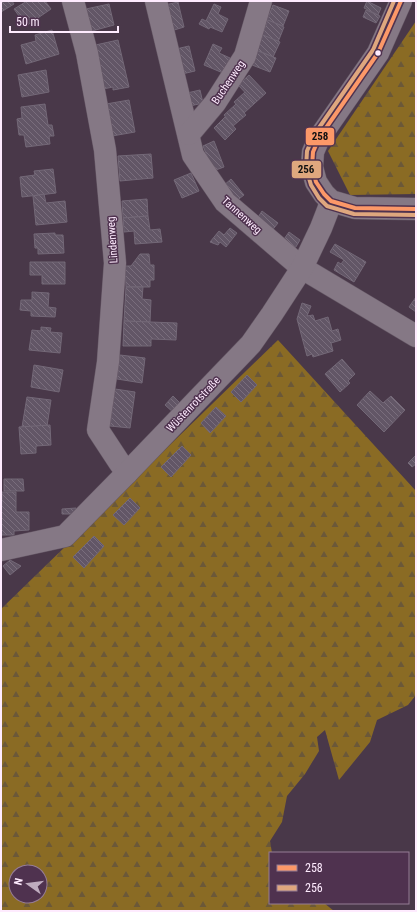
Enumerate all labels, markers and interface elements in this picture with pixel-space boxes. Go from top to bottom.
scale bar [10,8,118,34]
text: 50 m [16,15,40,29]
unlabelled marker [373,48,383,58]
street label: Buchenweg [209,58,248,107]
line badge: 258 [305,127,335,146]
text: 258 [312,130,329,143]
line badge: 256 [291,160,322,179]
text: 256 [298,163,315,176]
street label: Tannenweg [219,194,264,237]
street label: Lindenweg [104,216,121,264]
street label: Wüstenrotstraße [164,374,223,435]
legend [269,852,409,904]
text: 258 [305,861,323,875]
north arrow [8,864,48,904]
text: N [12,877,26,887]
text: 256 [305,881,323,895]

